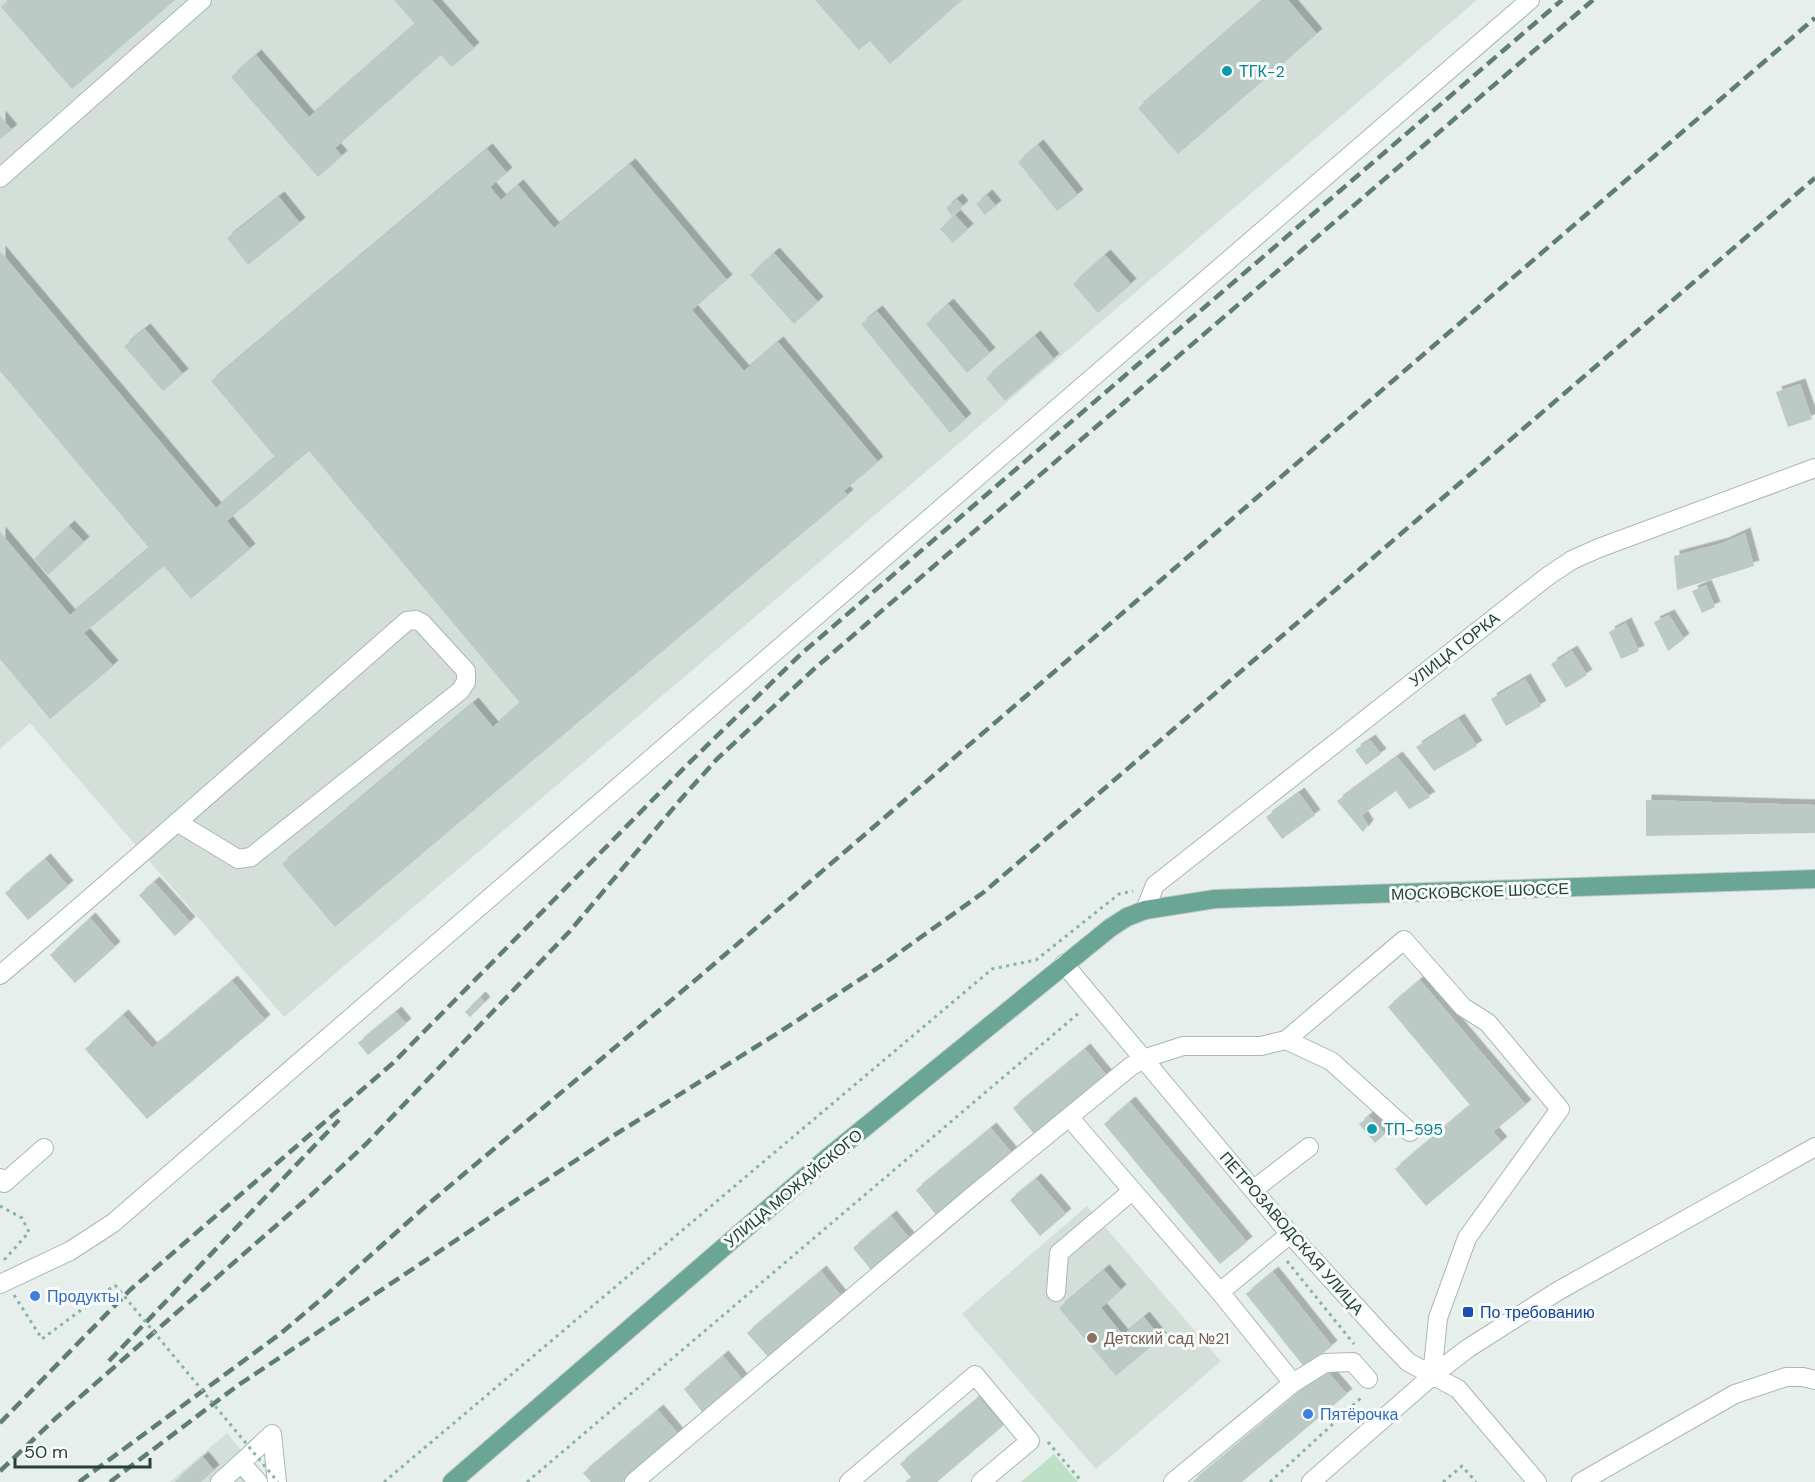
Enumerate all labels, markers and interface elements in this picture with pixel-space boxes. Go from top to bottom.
place label: ТГК-2 [1239,61,1285,82]
marker: ТГК-2 [1220,64,1234,78]
street label: УЛИЦА ГОРКА [1405,607,1504,691]
street label: МОСКОВСКОЕ ШОССЕ [1391,878,1569,905]
place label: ТП-595 [1384,1119,1443,1140]
marker: ТП-595 [1365,1122,1379,1136]
street label: УЛИЦА МОЖАЙСКОГО [720,1124,867,1252]
street label: ПЕТРОЗАВОДСКАЯ УЛИЦА [1215,1147,1369,1320]
place label: Продукты [47,1286,119,1307]
marker: Продукты [28,1289,42,1303]
place label: По требованию [1480,1302,1595,1323]
marker: По требованию [1461,1305,1475,1319]
place label: Детский сад №21 [1104,1328,1229,1349]
marker: Детский сад №21 [1085,1331,1099,1345]
place label: Пятёрочка [1320,1404,1399,1425]
marker: Пятёрочка [1301,1407,1315,1421]
scale bar [15,1431,150,1469]
text: 50 m [24,1440,68,1464]

